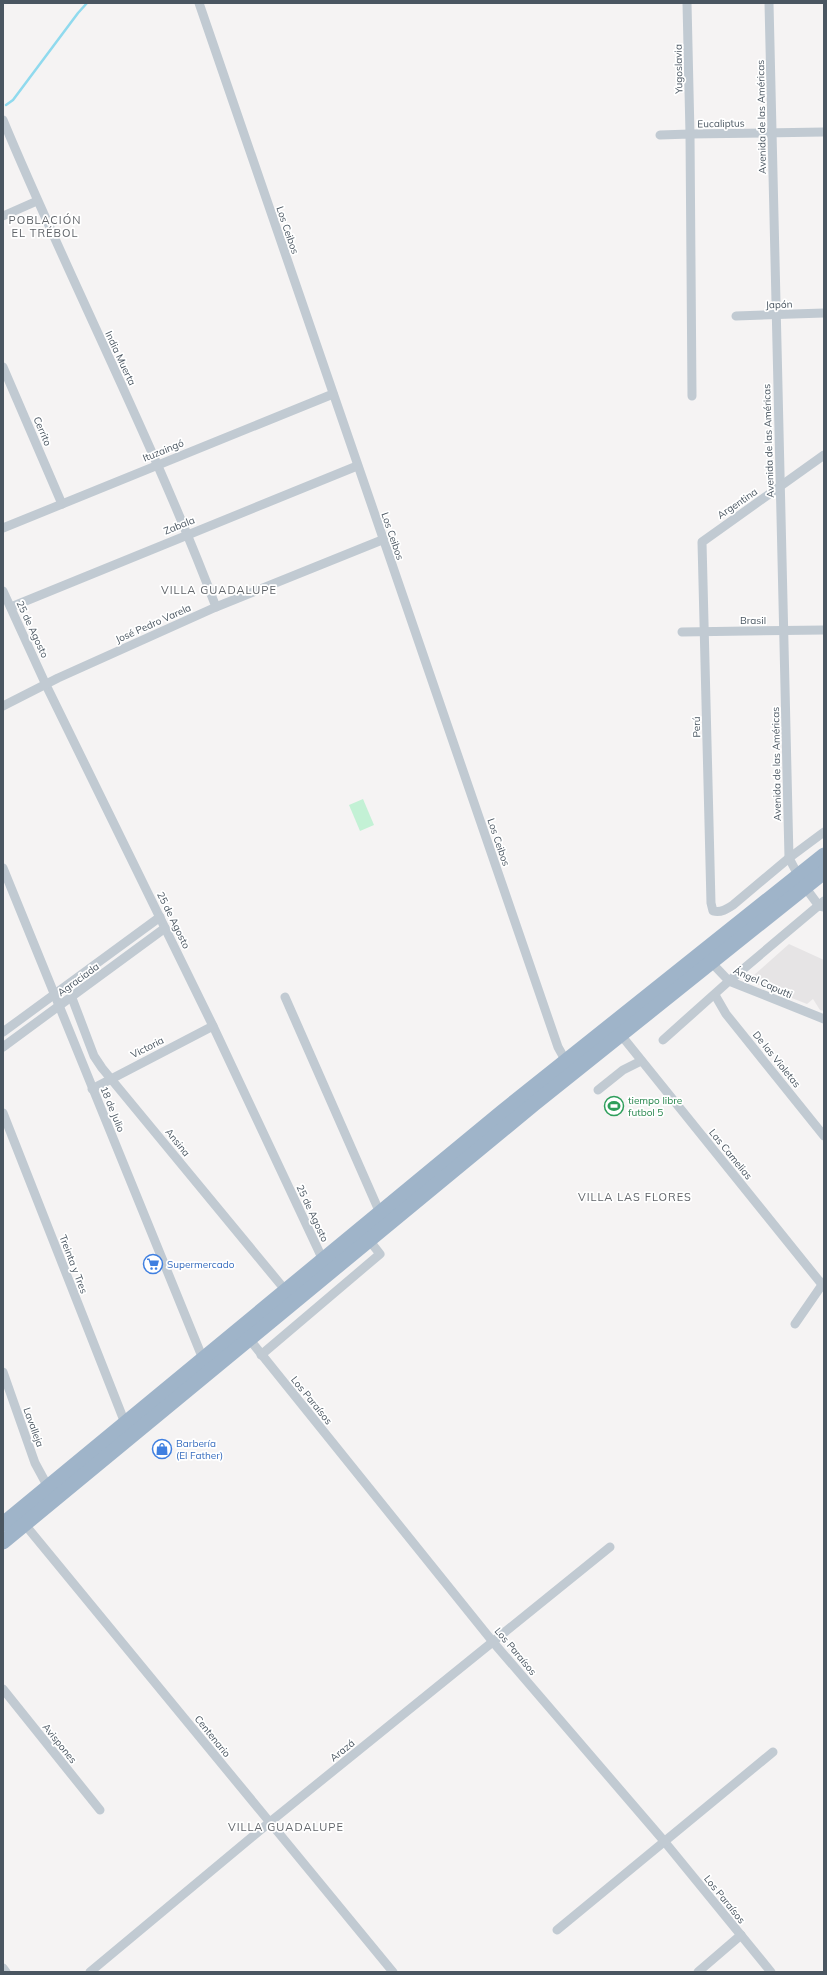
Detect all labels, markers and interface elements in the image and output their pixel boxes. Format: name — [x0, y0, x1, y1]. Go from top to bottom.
street label: Yugoslavia — [672, 44, 685, 95]
street label: Avenida de las Américas — [754, 60, 769, 174]
street label: Eucaliptus — [697, 117, 745, 130]
street label: Los Ceibos — [273, 205, 302, 256]
district label: POBLACIÓN EL TRÉBOL — [9, 213, 81, 240]
street label: Japón — [765, 298, 793, 311]
street label: India Muerta — [102, 329, 139, 388]
street label: Avenida de las Américas — [760, 384, 777, 498]
street label: Cerrito — [31, 415, 55, 448]
street label: Ituzaingó — [141, 436, 186, 465]
street label: Argentina — [715, 485, 760, 522]
street label: Los Ceibos — [378, 511, 407, 562]
street label: Zabala — [162, 513, 197, 538]
district label: VILLA GUADALUPE — [161, 583, 277, 597]
street label: 25 de Agosto — [14, 598, 52, 660]
street label: José Pedro Varela — [113, 601, 193, 646]
street label: Brasil — [740, 614, 766, 627]
street label: Avenida de las Américas — [769, 707, 784, 821]
street label: Perú — [690, 716, 703, 738]
street label: Los Ceibos — [484, 817, 513, 868]
street label: 25 de Agosto — [154, 890, 193, 951]
street label: Agraciada — [55, 960, 102, 999]
street label: Ángel Caputti — [731, 964, 794, 1001]
street label: De las Violetas — [750, 1028, 803, 1090]
street label: Victoria — [128, 1034, 166, 1061]
street label: 18 de Julio — [97, 1084, 128, 1134]
place label: tiempo libre futbol 5 — [628, 1094, 682, 1119]
sports icon: tiempo libre futbol 5 — [603, 1095, 625, 1117]
street label: Ansina — [162, 1126, 193, 1159]
street label: Las Camelias — [706, 1126, 755, 1182]
street label: 25 de Agosto — [294, 1182, 332, 1244]
district label: VILLA LAS FLORES — [578, 1190, 692, 1204]
street label: Treinta y Tres — [56, 1233, 91, 1295]
supermarket icon: Supermercado — [142, 1253, 164, 1275]
place label: Supermercado — [167, 1258, 235, 1271]
street label: Los Paraísos — [288, 1373, 335, 1427]
street label: Lavalleja — [20, 1406, 47, 1449]
place label: Barbería (El Father) — [176, 1437, 223, 1462]
shop icon: Barbería (El Father) — [151, 1438, 173, 1460]
street label: Los Paraísos — [492, 1625, 539, 1678]
street label: Centenario — [192, 1713, 234, 1760]
street label: Avispones — [40, 1721, 80, 1766]
street label: Arazá — [327, 1736, 357, 1764]
district label: VILLA GUADALUPE — [228, 1820, 344, 1834]
street label: Los Paraísos — [701, 1872, 748, 1926]

